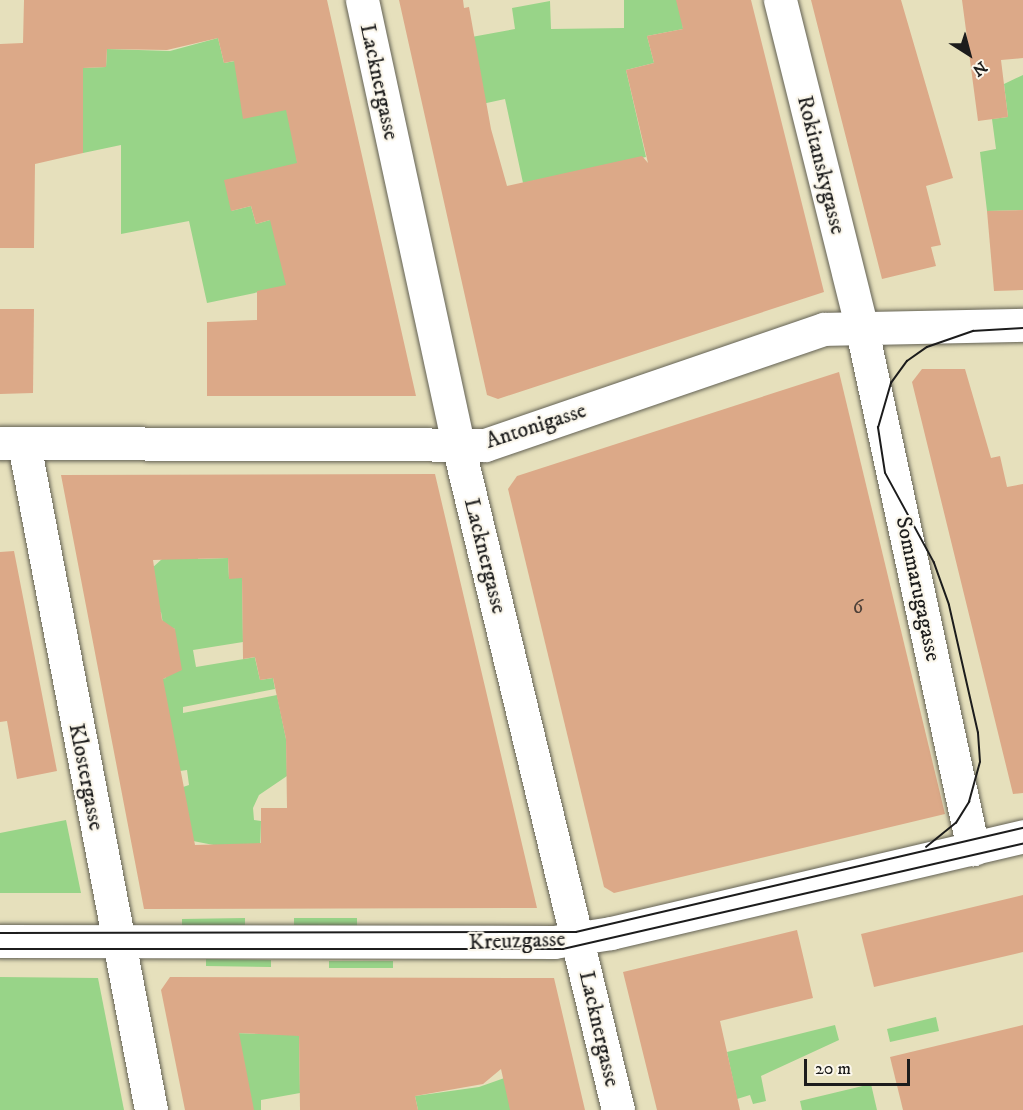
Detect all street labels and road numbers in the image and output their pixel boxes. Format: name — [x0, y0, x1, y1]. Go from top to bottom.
street label: Lacknergasse — [354, 21, 404, 143]
street label: Rokitanskygasse — [791, 93, 851, 237]
street label: Antonigasse — [482, 397, 590, 455]
street label: Lacknergasse — [458, 495, 512, 617]
street label: Sommarugagasse — [890, 514, 946, 664]
street label: Klostergasse — [63, 721, 109, 833]
street label: Kreuzgasse — [468, 926, 566, 956]
street label: Lacknergasse — [573, 968, 625, 1090]

